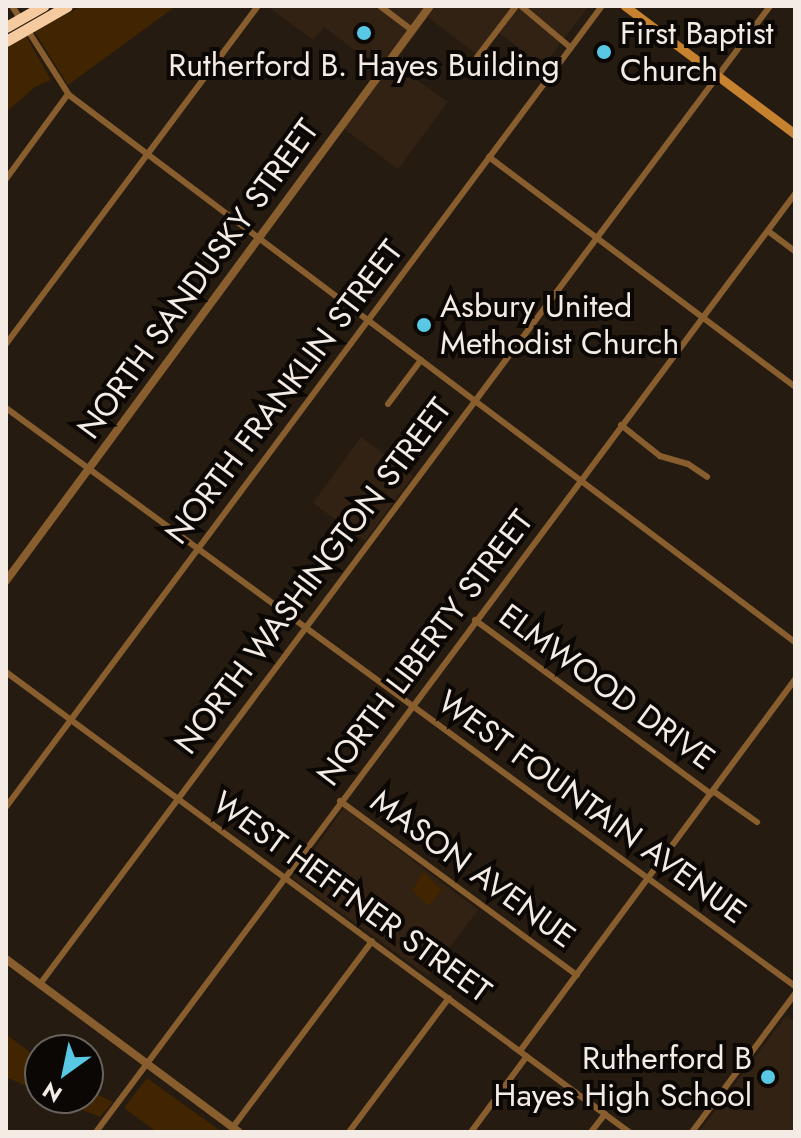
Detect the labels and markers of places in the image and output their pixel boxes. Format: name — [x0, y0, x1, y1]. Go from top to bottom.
place label: First Baptist Church — [620, 15, 774, 90]
marker: Rutherford B. Hayes Building — [355, 24, 373, 42]
marker: First Baptist Church — [595, 43, 613, 61]
place label: Rutherford B. Hayes Building — [168, 46, 560, 84]
place label: Asbury United Methodist Church — [440, 288, 679, 363]
marker: Asbury United Methodist Church — [415, 316, 433, 334]
place label: Rutherford B Hayes High School — [494, 1040, 752, 1115]
marker: Rutherford B Hayes High School — [759, 1068, 777, 1086]

